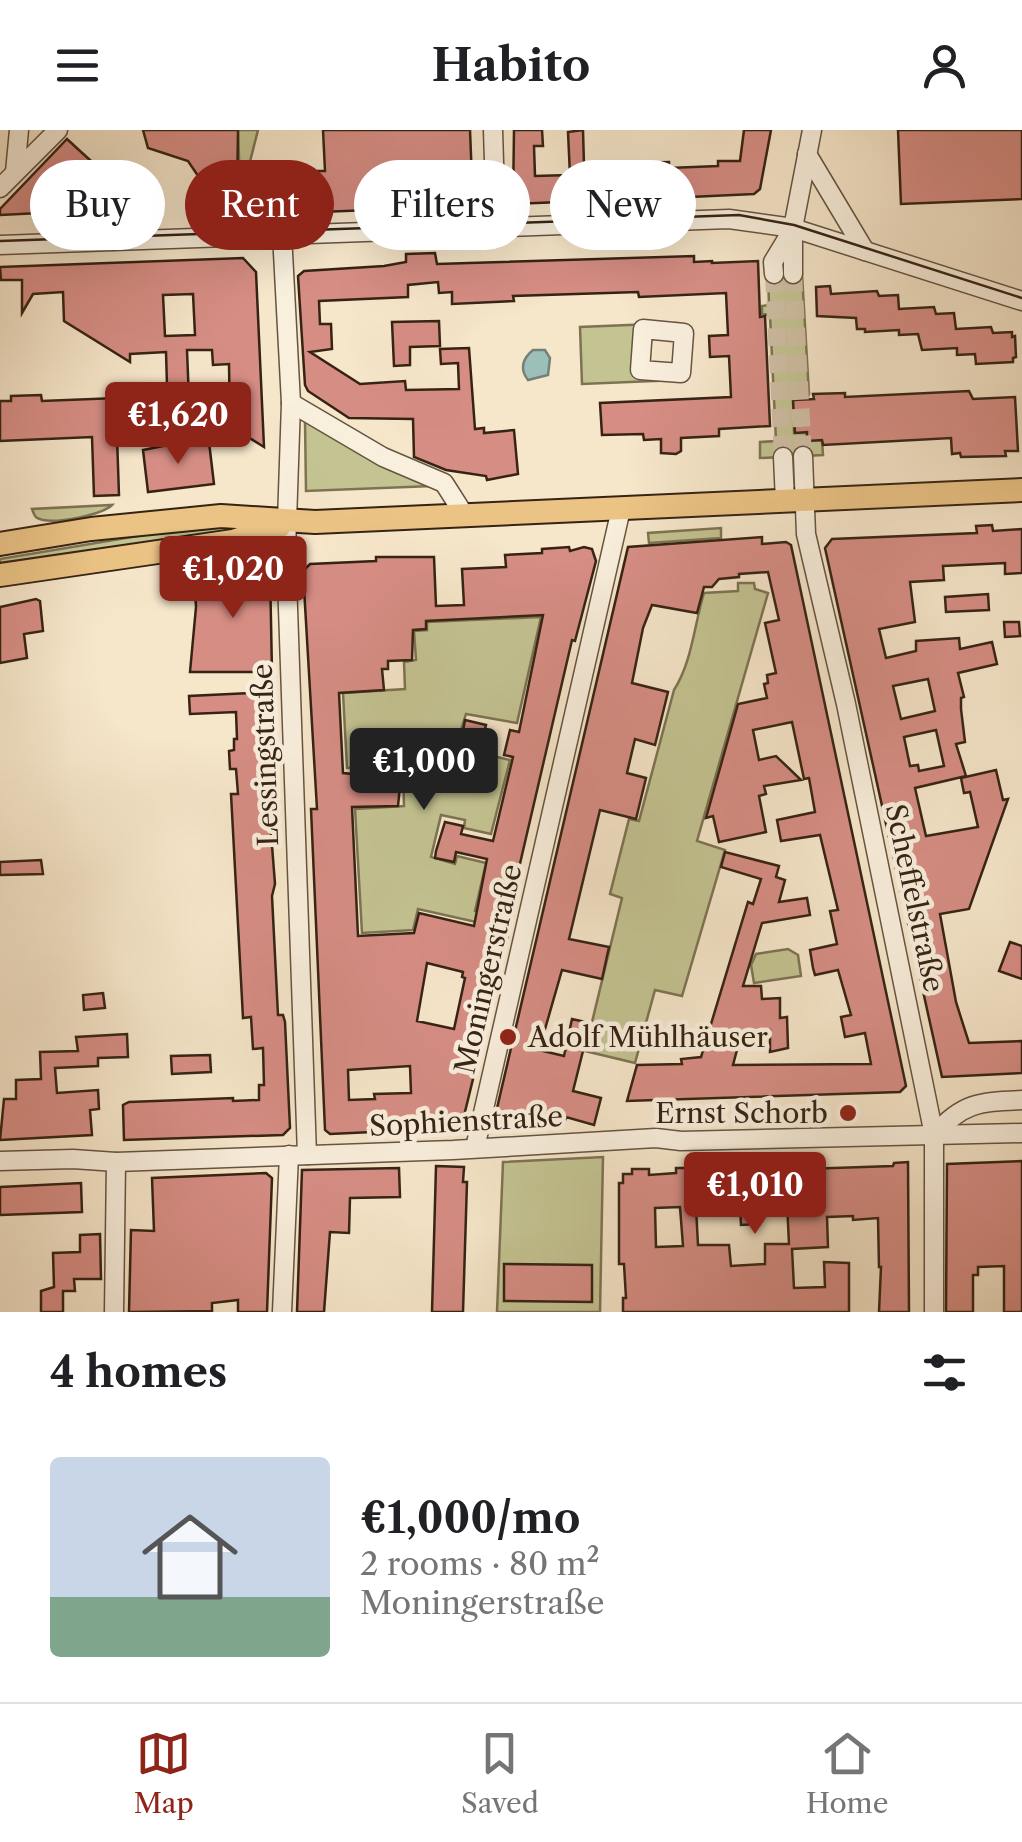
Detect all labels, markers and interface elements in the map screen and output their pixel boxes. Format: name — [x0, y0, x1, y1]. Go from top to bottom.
text: Habito — [432, 37, 590, 93]
icon: menu — [50, 38, 105, 93]
icon: person — [917, 38, 972, 93]
chip: Buy — [30, 160, 165, 250]
chip: Rent — [185, 160, 334, 250]
chip: Filters — [354, 160, 530, 250]
chip: New — [550, 160, 696, 250]
pin: €1,620 — [97, 382, 259, 467]
text: €1,620 — [127, 395, 229, 434]
pin: €1,020 — [152, 536, 314, 621]
text: €1,020 — [182, 549, 284, 588]
street label: Lessingstraße — [245, 663, 285, 847]
pin: €1,000 — [343, 728, 505, 813]
text: €1,000 — [372, 741, 476, 780]
street label: Scheffelstraße — [879, 801, 951, 995]
street label: Moningerstraße — [447, 861, 529, 1077]
place label: Adolf Mühlhäuser — [527, 1020, 768, 1054]
marker: Adolf Mühlhäuser — [497, 1026, 519, 1048]
place label: Ernst Schorb — [655, 1096, 828, 1130]
street label: Sophienstraße — [368, 1099, 564, 1143]
marker: Ernst Schorb — [837, 1102, 859, 1124]
pin: €1,010 — [674, 1152, 836, 1237]
text: €1,010 — [706, 1165, 804, 1204]
icon: filters — [917, 1345, 972, 1400]
text: 4 homes — [50, 1346, 227, 1398]
text: €1,000/mo — [360, 1492, 580, 1544]
icon: home — [130, 1497, 250, 1617]
text: 2 rooms · 80 m² — [360, 1544, 600, 1583]
text: Moningerstraße — [360, 1583, 605, 1622]
tab: Map — [134, 1726, 194, 1820]
tab: Saved — [461, 1726, 539, 1820]
tab: Home — [806, 1726, 888, 1820]

